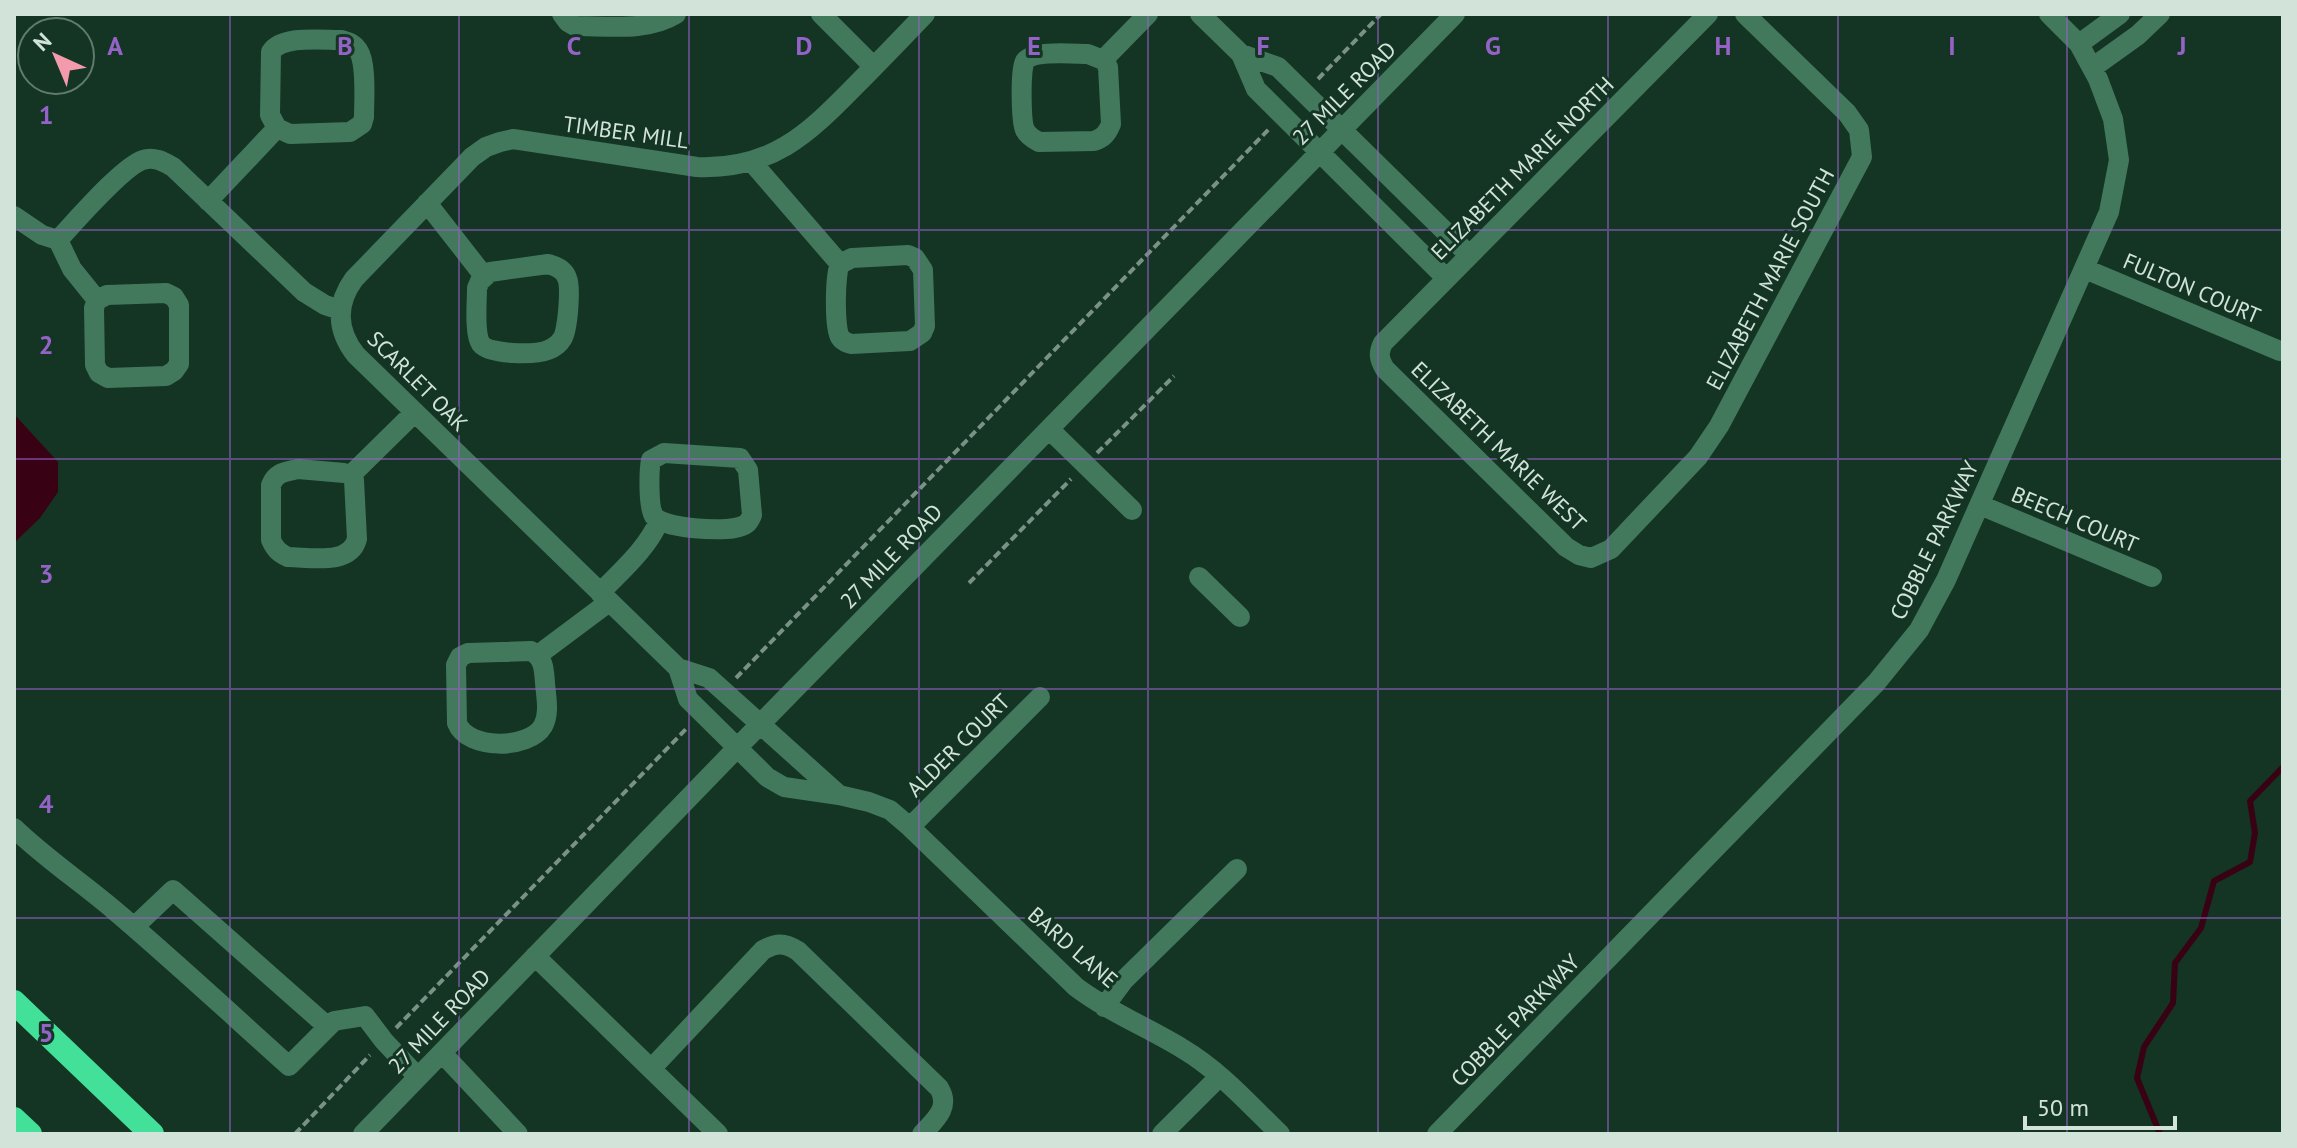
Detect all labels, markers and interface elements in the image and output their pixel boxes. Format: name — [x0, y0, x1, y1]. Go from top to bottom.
north arrow — [16, 16, 96, 96]
text: N — [27, 27, 57, 57]
text: A — [107, 29, 123, 62]
text: B — [337, 29, 353, 62]
text: C — [567, 29, 581, 62]
text: D — [796, 29, 812, 62]
text: E — [1027, 29, 1041, 62]
text: F — [1256, 29, 1270, 62]
text: G — [1485, 29, 1501, 62]
text: H — [1715, 29, 1731, 62]
text: I — [1948, 29, 1956, 62]
text: J — [2177, 29, 2186, 62]
street label: 27 MILE ROAD — [1286, 35, 1402, 151]
street label: ELIZABETH MARIE NORTH — [1425, 71, 1619, 265]
text: 1 — [39, 98, 53, 131]
street label: TIMBER MILL — [562, 109, 690, 155]
street label: ELIZABETH MARIE SOUTH — [1700, 163, 1840, 395]
street label: FULTON COURT — [2119, 246, 2265, 330]
street label: SCARLET OAK — [362, 325, 474, 437]
text: 2 — [39, 328, 53, 361]
street label: ELIZABETH MARIE WEST — [1406, 355, 1592, 537]
street label: COBBLE PARKWAY — [1883, 455, 1985, 624]
street label: BEECH COURT — [2007, 480, 2143, 558]
street label: 27 MILE ROAD — [834, 498, 948, 614]
text: 3 — [39, 557, 53, 590]
street label: ALDER COURT — [900, 687, 1016, 803]
text: 4 — [39, 787, 54, 820]
street label: BARD LANE — [1022, 900, 1124, 994]
street label: COBBLE PARKWAY — [1445, 947, 1586, 1092]
street label: 27 MILE ROAD — [382, 963, 496, 1079]
text: 5 — [39, 1016, 53, 1049]
scale bar — [2025, 1080, 2175, 1130]
text: 50 m — [2037, 1092, 2089, 1123]

